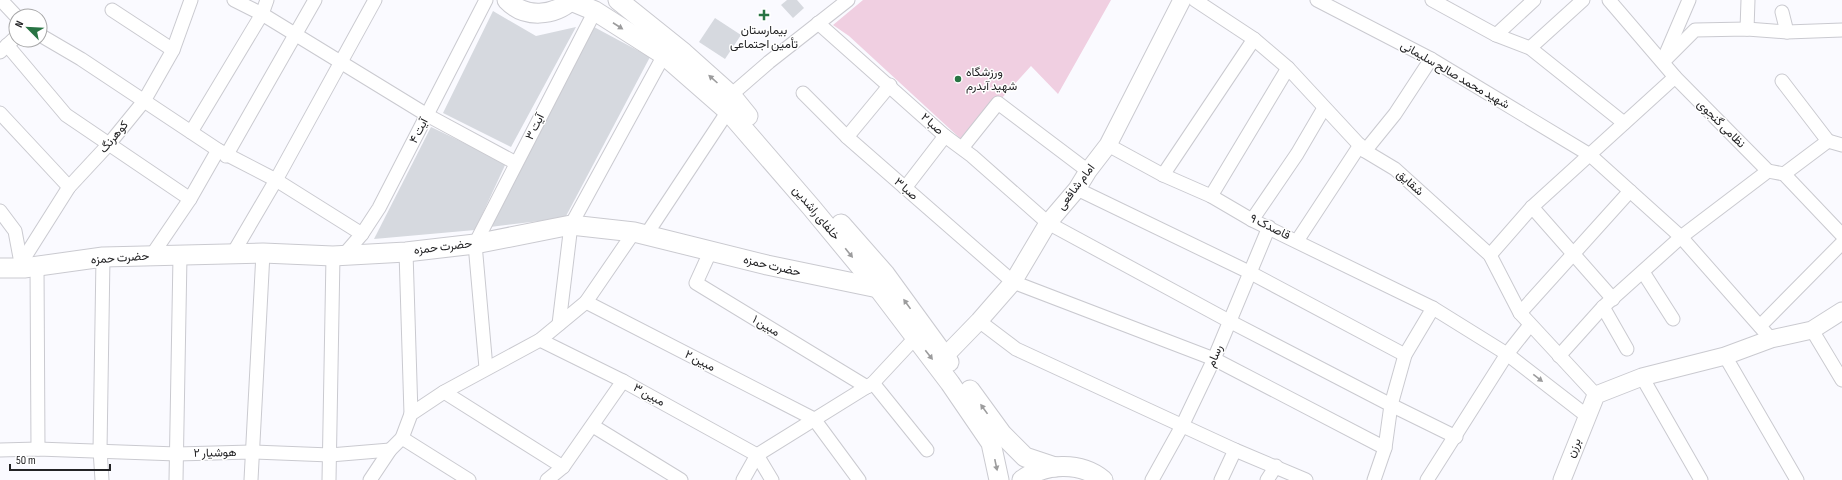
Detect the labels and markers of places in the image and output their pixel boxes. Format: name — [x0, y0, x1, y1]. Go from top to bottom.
marker: بیمارستان تأمین اجتماعی — [758, 9, 770, 21]
place label: بیمارستان تأمین اجتماعی — [730, 23, 798, 52]
place label: ورزشگاه شهید آبدرم — [966, 65, 1017, 94]
marker: ورزشگاه شهید آبدرم — [953, 74, 963, 84]

